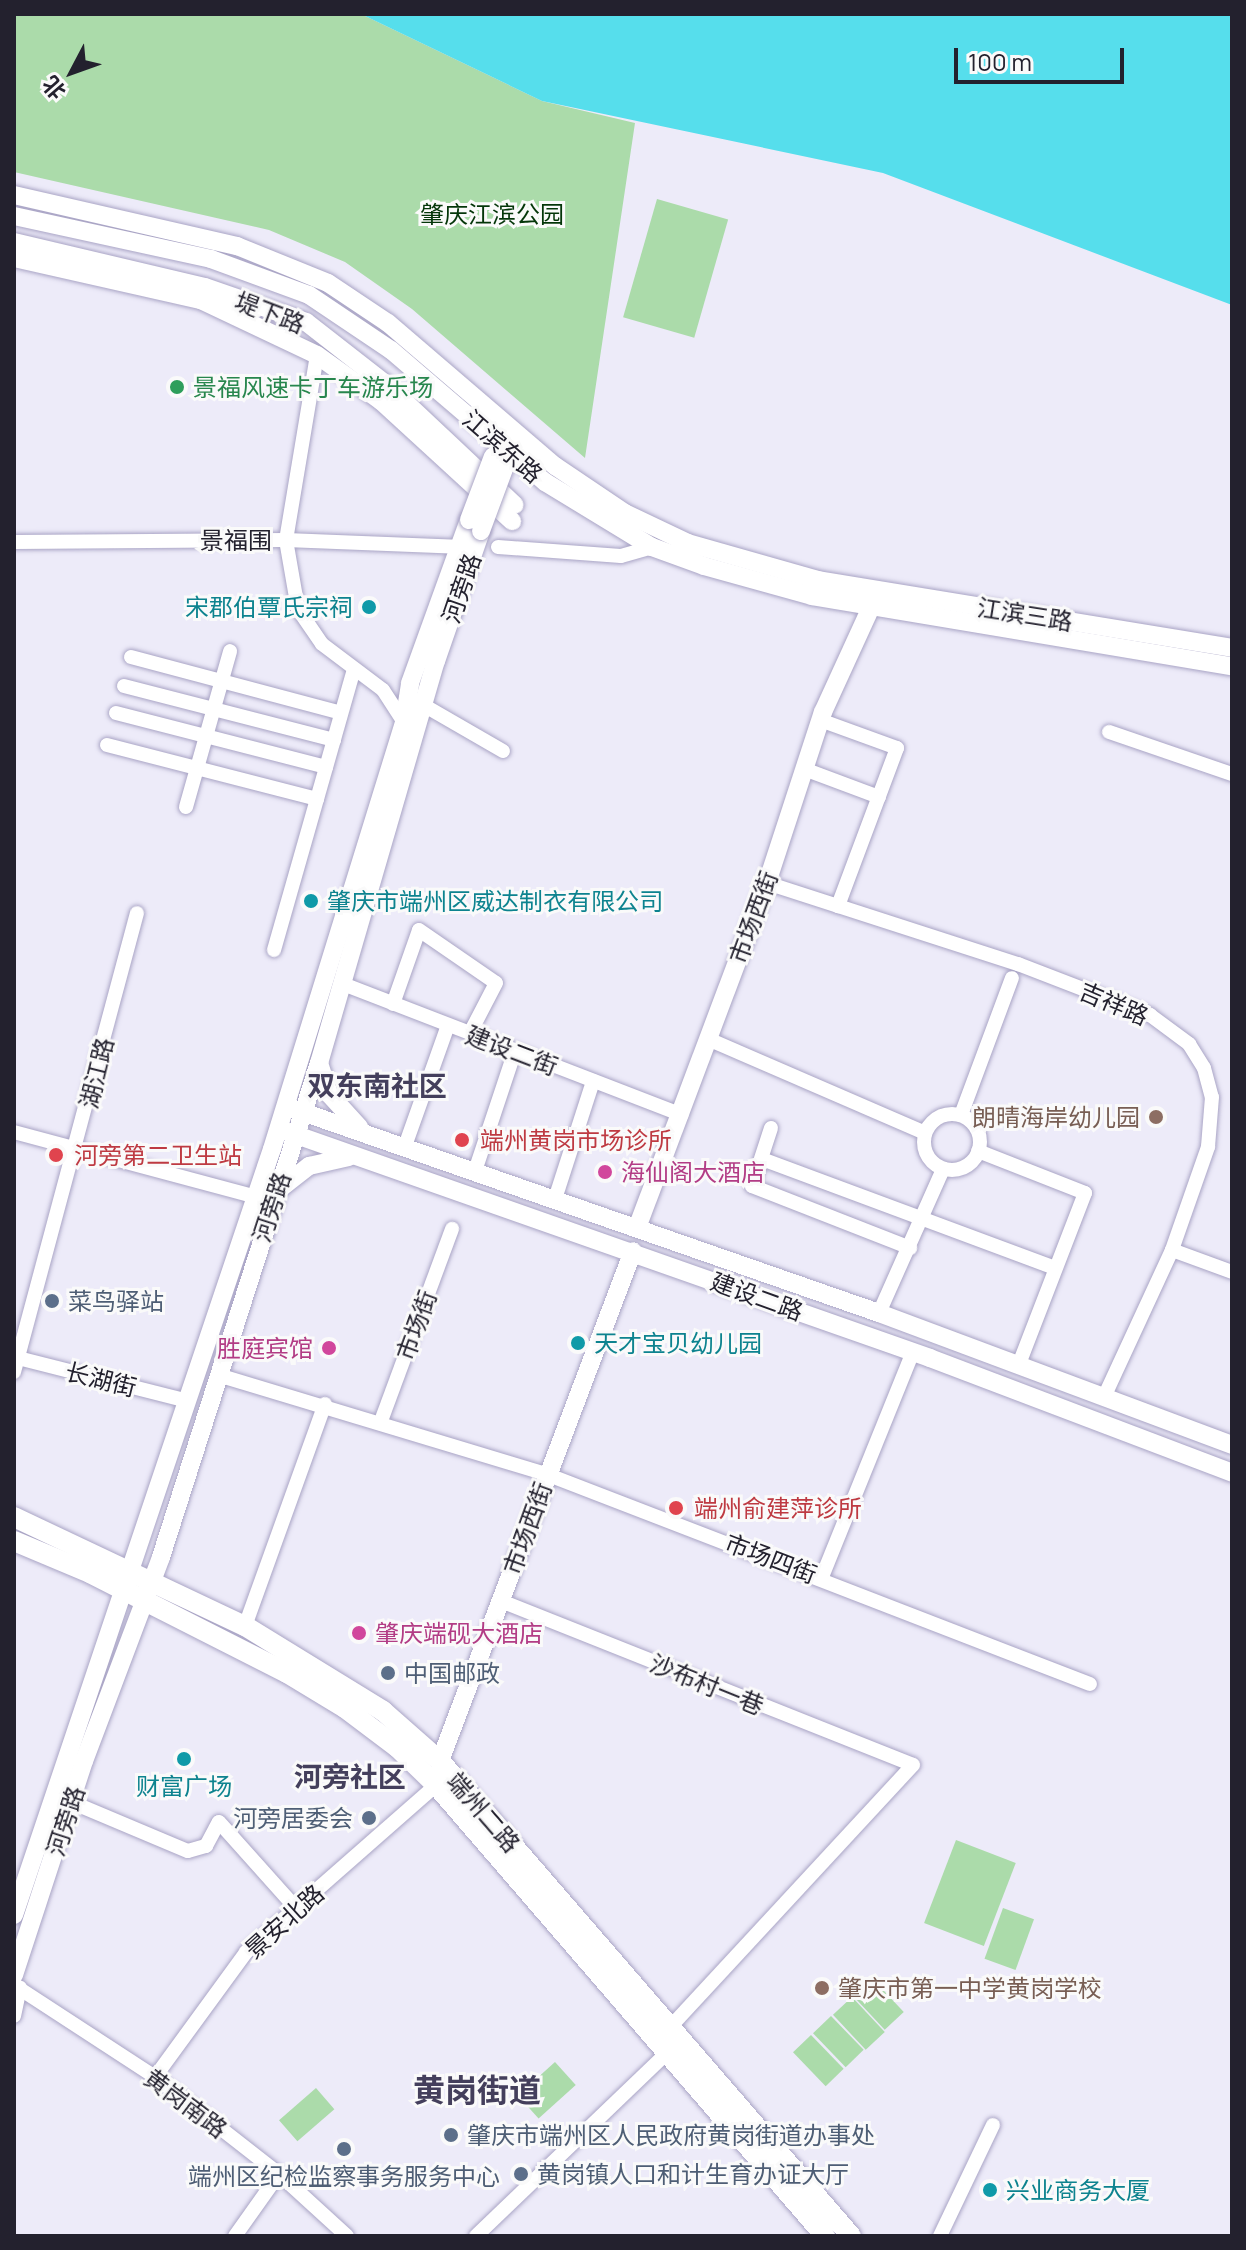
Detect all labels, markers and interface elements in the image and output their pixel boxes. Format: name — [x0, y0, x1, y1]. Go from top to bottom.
north arrow — [32, 32, 112, 112]
scale bar — [958, 32, 1128, 82]
text: 100 m — [968, 45, 1032, 78]
text: 北 — [35, 70, 72, 106]
park label: 肇庆江滨公园 — [420, 200, 564, 228]
street label: 堤下路 — [231, 286, 309, 338]
place label: 景福风速卡丁车游乐场 — [193, 373, 433, 401]
marker: 景福风速卡丁车游乐场 — [168, 378, 186, 396]
street label: 江滨东路 — [457, 404, 549, 488]
street label: 景福围 — [200, 526, 272, 554]
street label: 河旁路 — [436, 549, 486, 627]
street label: 江滨三路 — [975, 592, 1075, 636]
place label: 宋郡伯覃氏宗祠 — [185, 593, 353, 621]
marker: 宋郡伯覃氏宗祠 — [360, 598, 378, 616]
street label: 市场西街 — [723, 867, 783, 967]
place label: 肇庆市端州区威达制衣有限公司 — [327, 887, 663, 915]
marker: 肇庆市端州区威达制衣有限公司 — [302, 892, 320, 910]
street label: 吉祥路 — [1075, 976, 1153, 1030]
street label: 建设二街 — [462, 1019, 562, 1081]
street label: 湖江路 — [73, 1035, 119, 1111]
district label: 双东南社区 — [307, 1068, 447, 1102]
place label: 朗晴海岸幼儿园 — [972, 1103, 1140, 1131]
marker: 朗晴海岸幼儿园 — [1147, 1108, 1165, 1126]
place label: 端州黄岗市场诊所 — [480, 1126, 672, 1154]
marker: 端州黄岗市场诊所 — [451, 1129, 473, 1151]
place label: 河旁第二卫生站 — [74, 1141, 242, 1169]
marker: 河旁第二卫生站 — [45, 1144, 67, 1166]
place label: 海仙阁大酒店 — [621, 1158, 765, 1186]
marker: 海仙阁大酒店 — [596, 1163, 614, 1181]
street label: 河旁路 — [246, 1168, 296, 1246]
street label: 建设二路 — [707, 1266, 807, 1326]
street label: 市场街 — [390, 1286, 442, 1364]
place label: 菜鸟驿站 — [68, 1287, 164, 1315]
marker: 菜鸟驿站 — [43, 1292, 61, 1310]
place label: 天才宝贝幼儿园 — [594, 1329, 762, 1357]
place label: 胜庭宾馆 — [217, 1334, 313, 1362]
marker: 天才宝贝幼儿园 — [569, 1334, 587, 1352]
marker: 胜庭宾馆 — [320, 1339, 338, 1357]
street label: 长湖街 — [63, 1356, 139, 1402]
street label: 市场西街 — [497, 1478, 557, 1578]
place label: 端州俞建萍诊所 — [694, 1494, 862, 1522]
marker: 端州俞建萍诊所 — [665, 1497, 687, 1519]
street label: 市场四街 — [721, 1527, 821, 1589]
place label: 肇庆端砚大酒店 — [375, 1619, 543, 1647]
marker: 肇庆端砚大酒店 — [350, 1624, 368, 1642]
street label: 沙布村一巷 — [646, 1648, 768, 1720]
place label: 中国邮政 — [404, 1659, 500, 1687]
marker: 中国邮政 — [379, 1664, 397, 1682]
marker: 财富广场 — [175, 1750, 193, 1768]
district label: 河旁社区 — [294, 1759, 406, 1793]
street label: 端州二路 — [442, 1766, 526, 1858]
place label: 财富广场 — [136, 1772, 232, 1800]
street label: 河旁路 — [40, 1782, 90, 1860]
place label: 河旁居委会 — [233, 1804, 353, 1832]
marker: 河旁居委会 — [360, 1809, 378, 1827]
street label: 景安北路 — [239, 1878, 329, 1964]
place label: 肇庆市第一中学黄岗学校 — [838, 1974, 1102, 2002]
marker: 肇庆市第一中学黄岗学校 — [813, 1979, 831, 1997]
street label: 黄岗南路 — [139, 2063, 233, 2143]
district label: 黄岗街道 — [413, 2071, 541, 2109]
place label: 肇庆市端州区人民政府黄岗街道办事处 — [467, 2121, 875, 2149]
marker: 肇庆市端州区人民政府黄岗街道办事处 — [442, 2126, 460, 2144]
marker: 端州区纪检监察事务服务中心 — [335, 2140, 353, 2158]
place label: 黄岗镇人口和计生育办证大厅 — [537, 2160, 849, 2188]
place label: 端州区纪检监察事务服务中心 — [188, 2162, 500, 2190]
marker: 黄岗镇人口和计生育办证大厅 — [512, 2165, 530, 2183]
place label: 兴业商务大厦 — [1006, 2176, 1150, 2204]
marker: 兴业商务大厦 — [981, 2181, 999, 2199]

